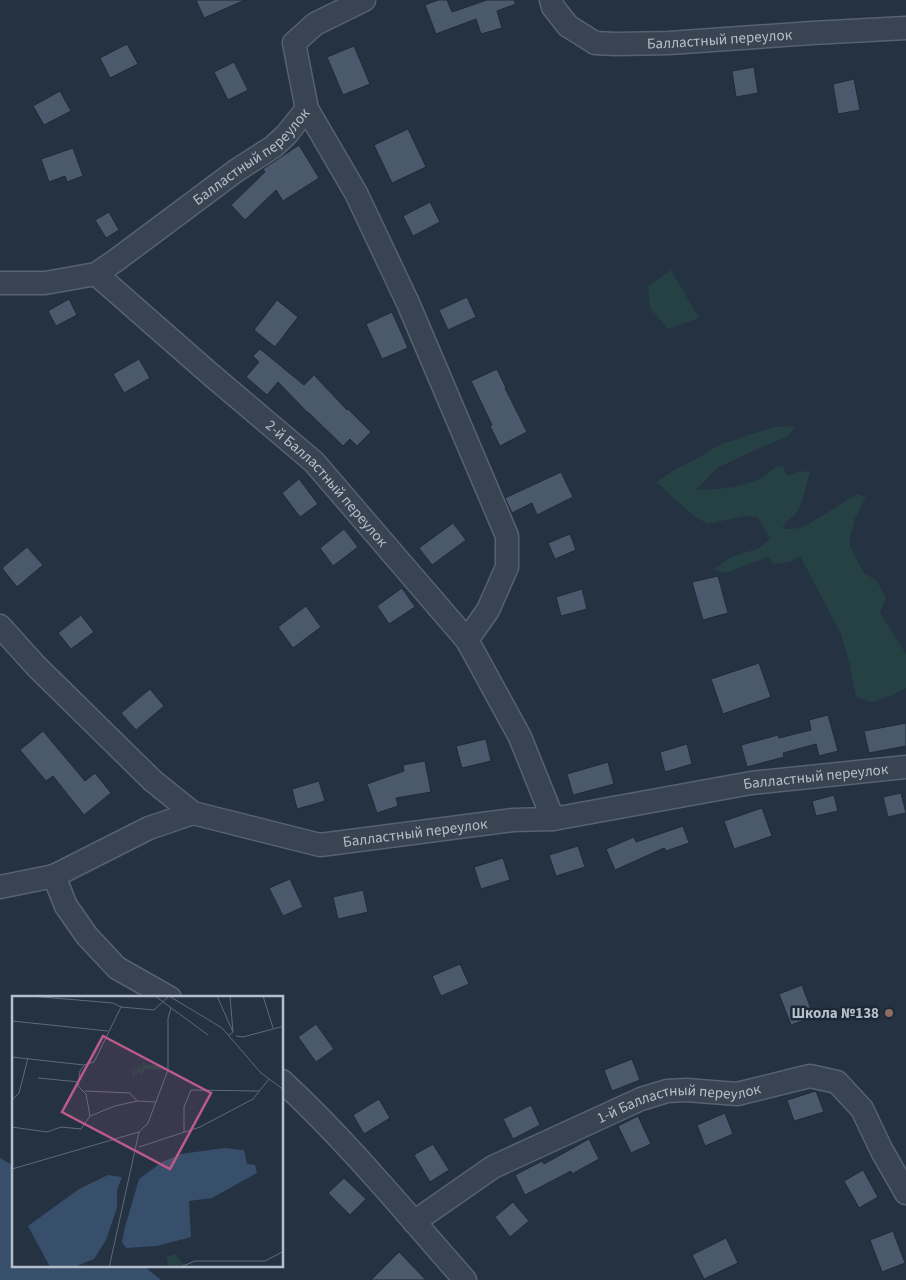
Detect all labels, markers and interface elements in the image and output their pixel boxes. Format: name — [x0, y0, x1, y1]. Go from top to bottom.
street label: Балластный переулок — [647, 24, 793, 54]
street label: Балластный переулок — [189, 103, 315, 210]
street label: 2-й Балластный переулок — [261, 415, 393, 552]
street label: Балластный переулок — [742, 759, 890, 795]
street label: Балластный переулок — [342, 813, 489, 853]
inset map — [12, 996, 284, 1268]
place label: Школа №138 — [791, 1003, 879, 1024]
marker: Школа №138 — [883, 1007, 895, 1019]
street label: 1-й Балластный переулок — [593, 1078, 764, 1129]

